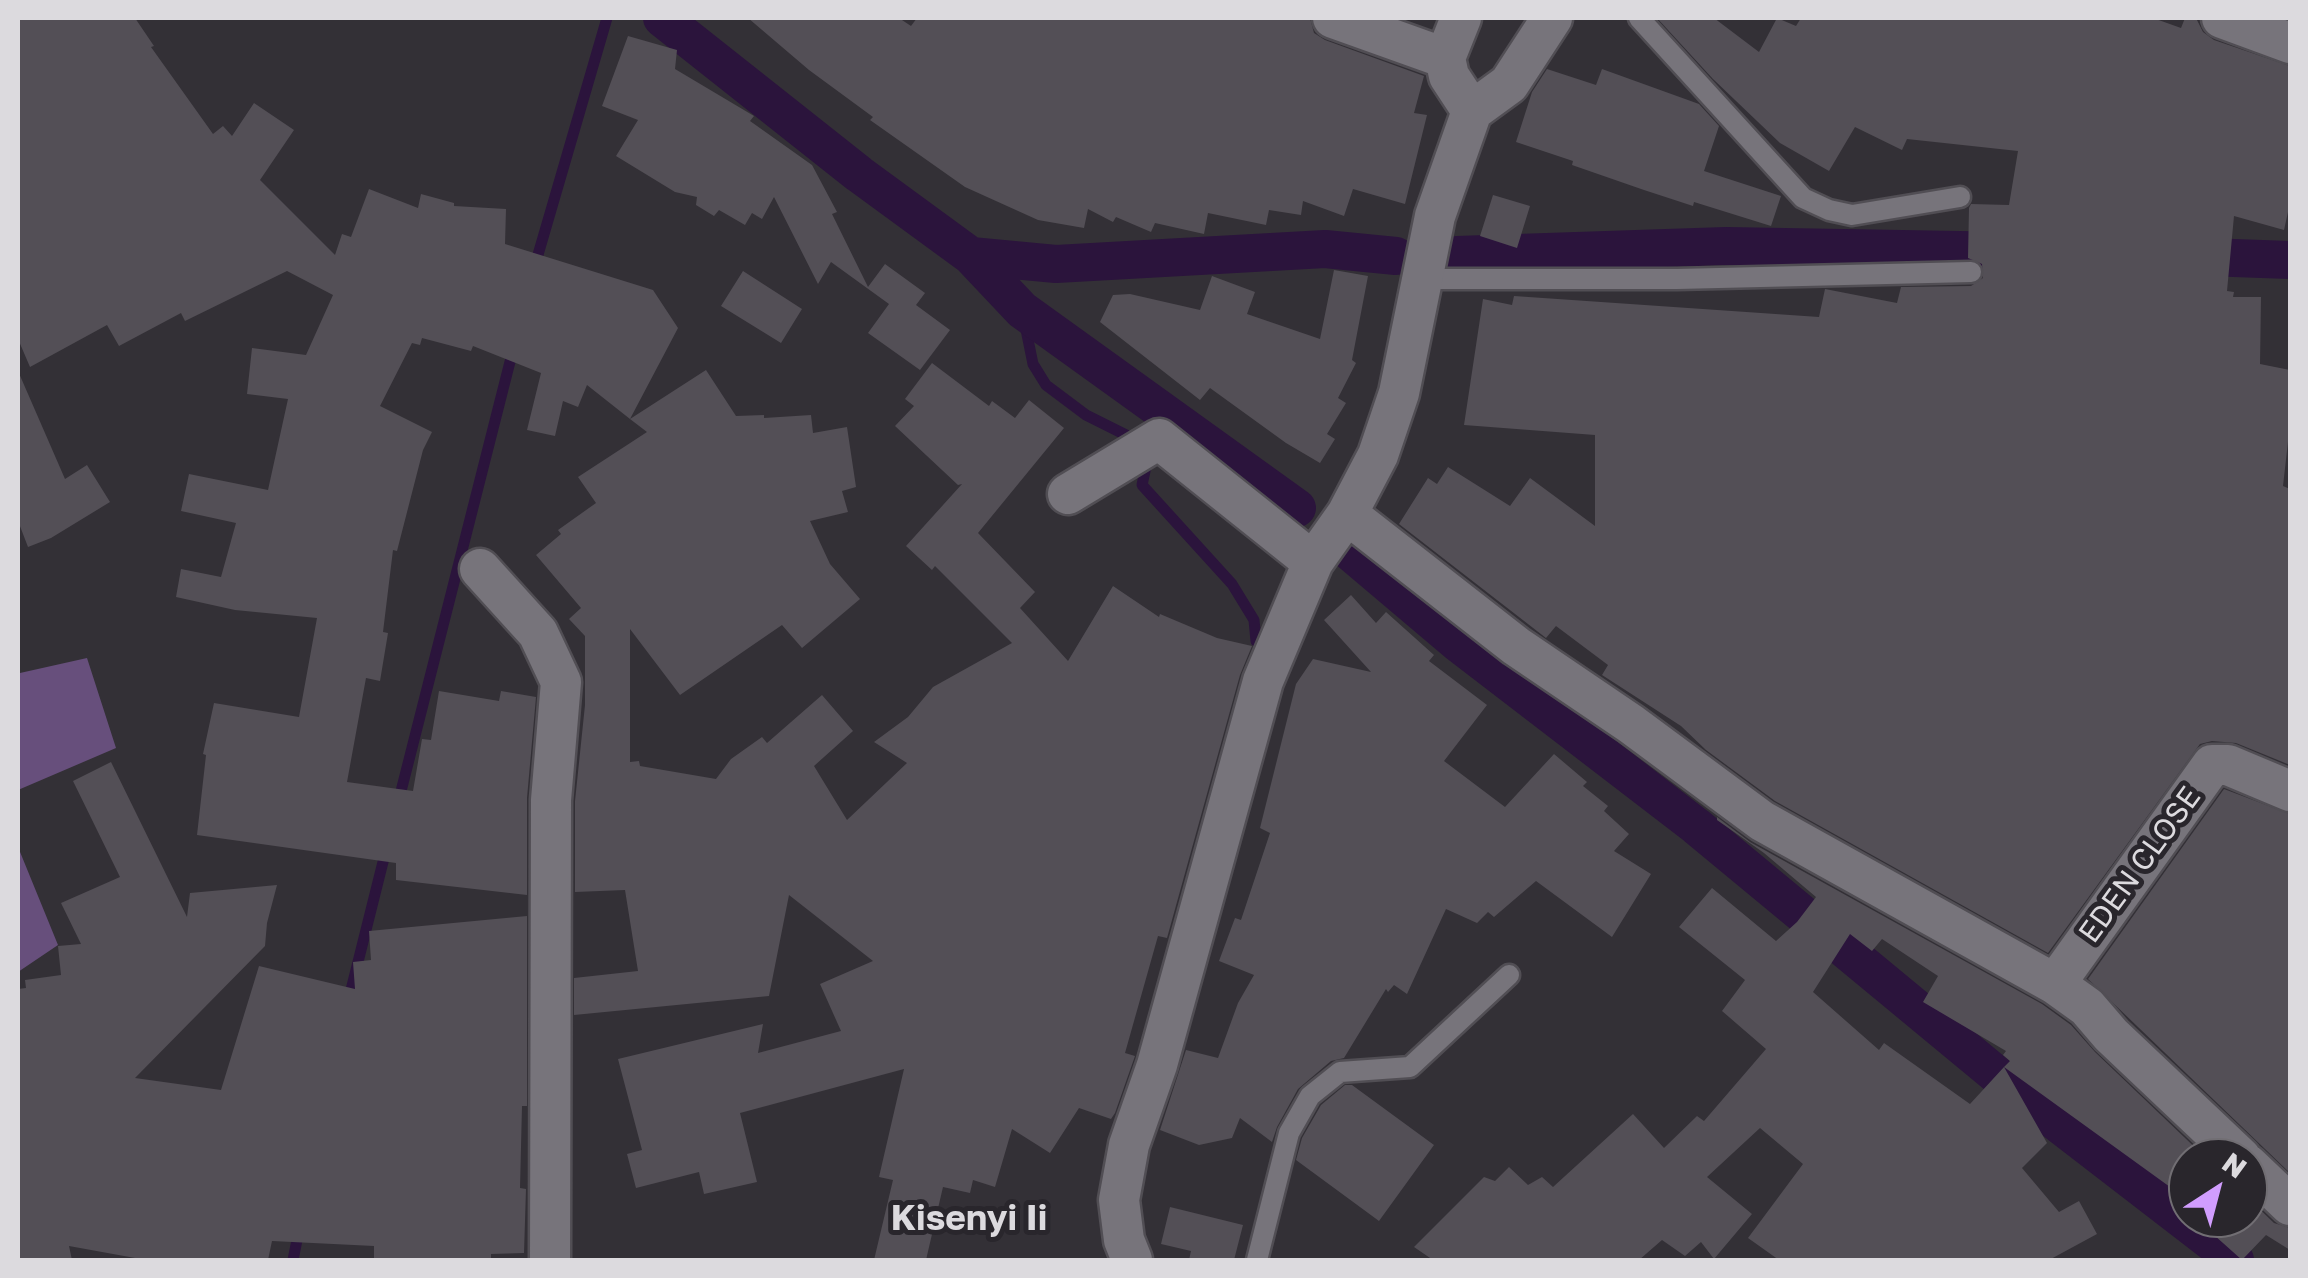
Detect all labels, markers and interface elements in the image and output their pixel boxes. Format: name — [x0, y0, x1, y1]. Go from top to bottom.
street label: EDEN CLOSE — [2071, 780, 2209, 950]
north arrow — [2168, 1138, 2268, 1238]
text: N — [2216, 1145, 2253, 1185]
district label: Kisenyi Ii — [891, 1198, 1047, 1240]

